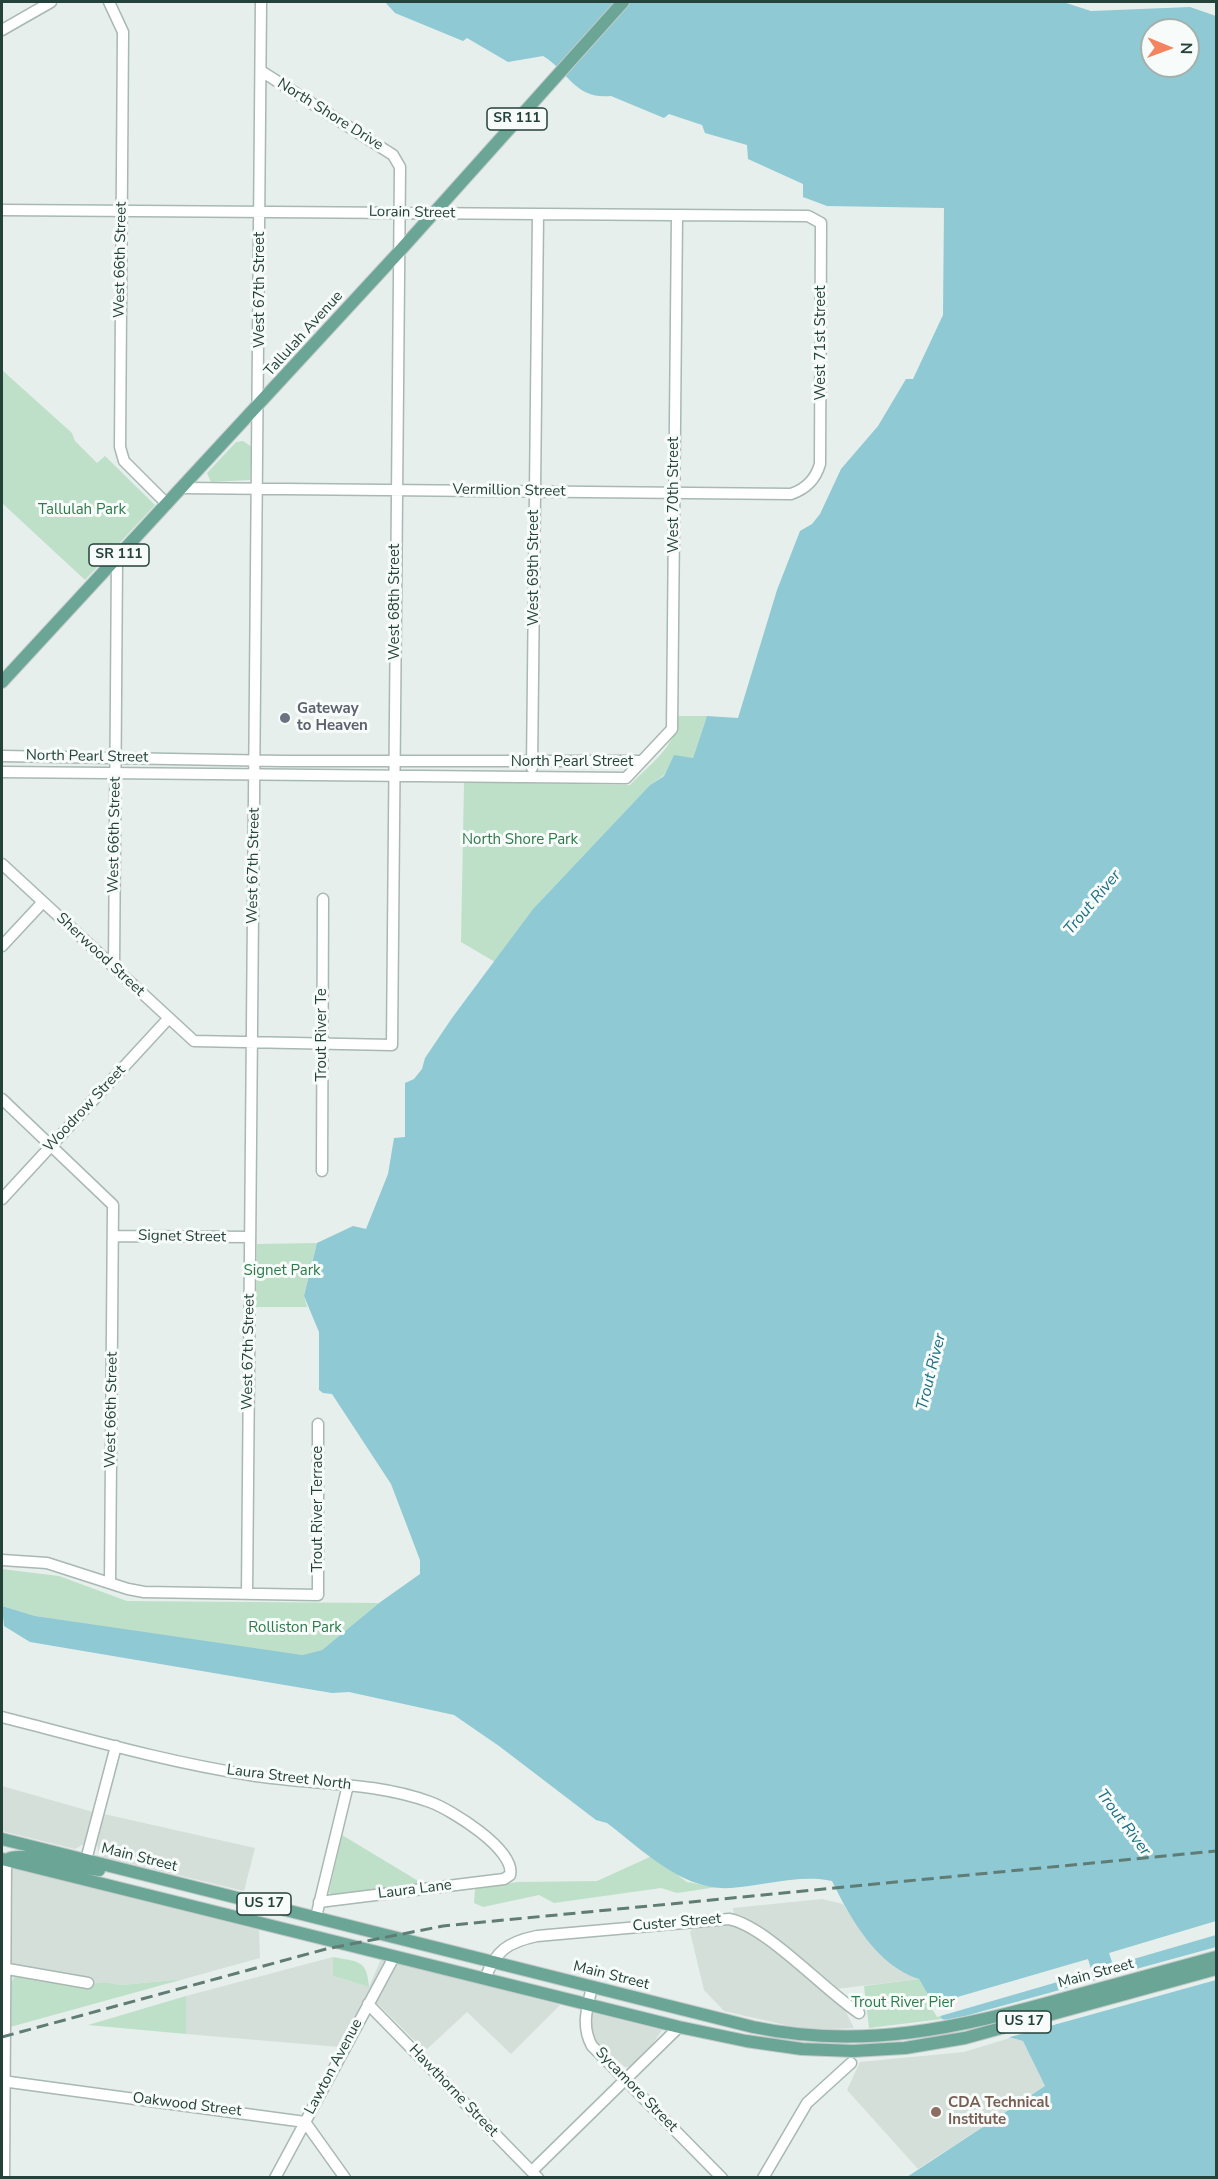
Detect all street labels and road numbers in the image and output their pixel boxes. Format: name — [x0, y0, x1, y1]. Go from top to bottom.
street label: North Shore Drive — [274, 75, 386, 155]
road number: SR 111 — [487, 108, 547, 130]
street label: West 66th Street — [111, 202, 131, 318]
street label: Lorain Street — [369, 203, 455, 223]
street label: West 67th Street — [251, 232, 269, 348]
street label: West 71st Street — [812, 285, 830, 401]
street label: Tallulah Avenue — [261, 287, 347, 381]
street label: West 70th Street — [665, 437, 683, 553]
street label: Vermillion Street — [452, 481, 566, 501]
street label: West 69th Street — [525, 510, 543, 626]
road number: SR 111 — [89, 544, 149, 566]
street label: West 68th Street — [386, 544, 404, 660]
street label: North Pearl Street — [26, 747, 148, 767]
street label: North Pearl Street — [511, 753, 633, 771]
street label: West 66th Street — [105, 777, 125, 893]
street label: West 67th Street — [244, 808, 264, 924]
street label: Sherwood Street — [52, 909, 148, 1001]
street label: Trout River Te — [313, 988, 331, 1082]
street label: Woodrow Street — [40, 1062, 130, 1156]
street label: Signet Street — [138, 1227, 226, 1247]
street label: West 67th Street — [239, 1294, 259, 1410]
street label: West 66th Street — [102, 1352, 122, 1468]
street label: Trout River Terrace — [309, 1446, 327, 1572]
street label: Laura Street North — [226, 1761, 352, 1795]
street label: Main Street — [99, 1840, 179, 1876]
street label: Laura Lane — [377, 1877, 453, 1903]
road number: US 17 — [237, 1893, 291, 1915]
street label: Custer Street — [632, 1910, 722, 1936]
street label: Main Street — [1056, 1955, 1136, 1993]
street label: Main Street — [571, 1958, 651, 1994]
road number: US 17 — [997, 2011, 1051, 2033]
street label: Lawton Avenue — [301, 2016, 367, 2118]
street label: Hawthorne Street — [405, 2041, 501, 2141]
street label: Sycamore Street — [591, 2044, 681, 2136]
street label: Oakwood Street — [132, 2089, 242, 2121]

